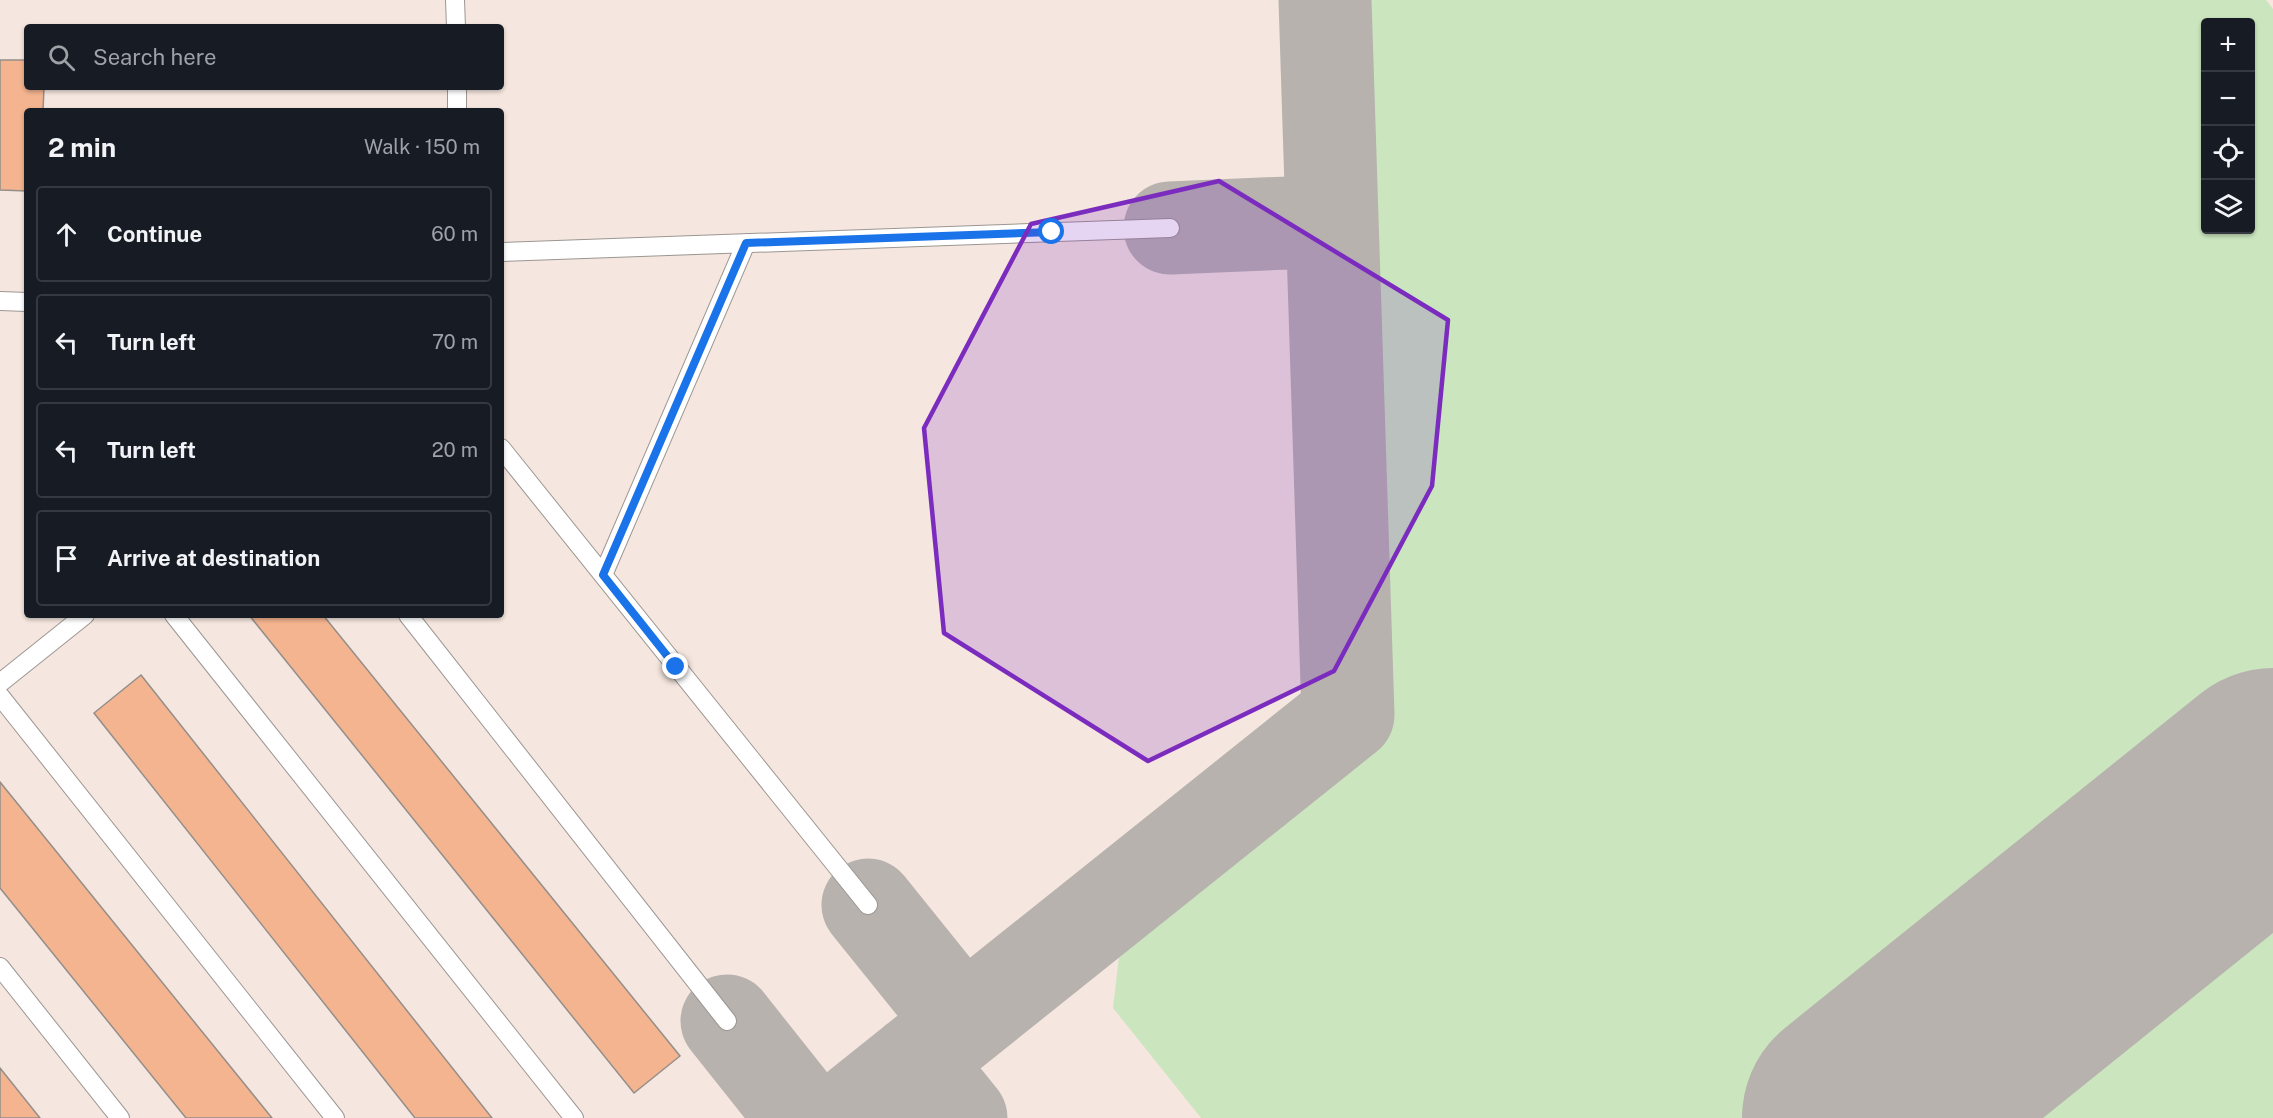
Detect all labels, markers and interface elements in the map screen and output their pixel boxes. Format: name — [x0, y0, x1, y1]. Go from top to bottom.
map controls — [2201, 18, 2255, 234]
button: + — [2201, 18, 2255, 72]
search box — [24, 24, 504, 90]
icon: search — [45, 41, 78, 74]
text: Search here — [93, 44, 217, 70]
button: − — [2201, 72, 2255, 126]
button: locate — [2201, 126, 2255, 180]
text: 2 min — [48, 132, 116, 163]
text: Walk · 150 m — [364, 135, 480, 159]
button: layers — [2201, 180, 2255, 234]
icon: ahead — [50, 218, 83, 251]
route start — [1038, 218, 1064, 244]
text: Continue — [107, 221, 202, 247]
text: 60 m — [431, 222, 478, 246]
icon: left — [50, 326, 83, 359]
text: Turn left — [107, 329, 196, 355]
text: 70 m — [432, 330, 478, 354]
icon: left — [50, 434, 83, 467]
text: Turn left — [107, 437, 196, 463]
text: 20 m — [432, 438, 478, 462]
icon: arrive — [50, 542, 83, 575]
text: Arrive at destination — [107, 545, 320, 571]
route end — [662, 653, 688, 679]

